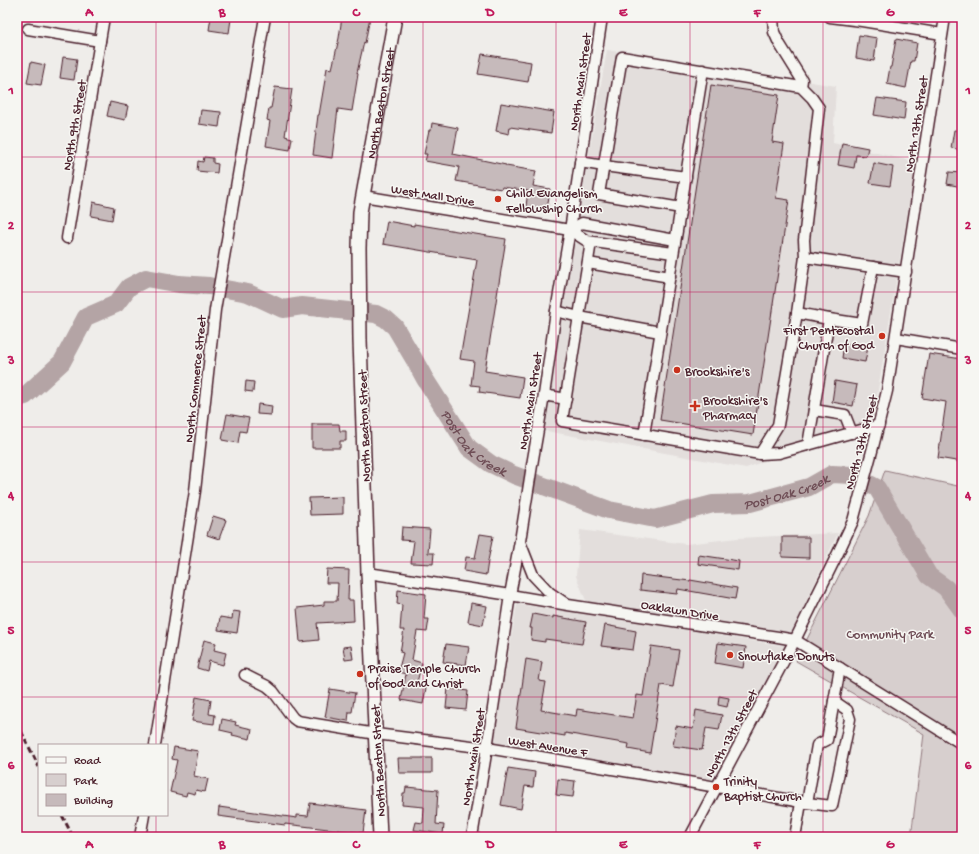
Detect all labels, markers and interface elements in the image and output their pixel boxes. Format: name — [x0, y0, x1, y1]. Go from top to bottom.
text: A — [84, 6, 94, 21]
text: B — [218, 6, 227, 21]
text: C — [351, 6, 361, 21]
text: D — [485, 6, 495, 21]
text: E — [619, 6, 628, 21]
text: F — [753, 6, 762, 21]
text: G — [886, 6, 895, 21]
street label: North Main Street — [567, 31, 596, 132]
street label: North Beaton Street — [365, 46, 400, 160]
street label: North 13th Street — [902, 74, 933, 174]
street label: North 9th Street — [60, 77, 91, 172]
text: 1 — [7, 84, 14, 99]
text: 1 — [964, 84, 971, 99]
street label: West Mall Drive — [390, 182, 476, 211]
place label: Child Evangelism Fellowship Church — [505, 187, 602, 217]
marker: Child Evangelism Fellowship Church — [493, 194, 503, 204]
text: 2 — [8, 219, 15, 234]
text: 2 — [965, 219, 972, 234]
street label: North Commerce Street — [182, 313, 211, 444]
place label: First Pentecostal Church of God — [782, 324, 875, 354]
marker: First Pentecostal Church of God — [877, 331, 887, 341]
street label: North Main Street — [516, 350, 547, 451]
text: 3 — [7, 354, 15, 369]
text: 3 — [964, 354, 972, 369]
marker: Brookshire's — [672, 365, 682, 375]
place label: Brookshire's — [684, 365, 751, 380]
street label: North Beaton Street — [356, 368, 375, 482]
street label: North 13th Street — [843, 392, 883, 492]
place label: Brookshire's Pharmacy — [702, 394, 769, 424]
marker: Brookshire's Pharmacy — [690, 401, 700, 411]
water label: Post Oak Creek — [436, 407, 510, 482]
water label: Post Oak Creek — [744, 471, 834, 514]
text: 4 — [7, 489, 15, 504]
text: 4 — [964, 489, 972, 504]
street label: Oaklawn Drive — [640, 598, 720, 625]
text: 5 — [8, 624, 15, 639]
text: 5 — [965, 624, 972, 639]
park label: Community Park — [847, 628, 935, 643]
marker: Snowflake Donuts — [725, 650, 735, 660]
place label: Snowflake Donuts — [738, 650, 835, 665]
place label: Praise Temple Church of God and Christ — [367, 662, 481, 692]
marker: Praise Temple Church of God and Christ — [355, 669, 365, 679]
street label: North 13th Street — [703, 686, 762, 781]
street label: North Beaton Street — [369, 703, 390, 817]
street label: North Main Street — [459, 706, 490, 807]
street label: West Avenue F — [507, 734, 589, 761]
legend — [38, 744, 168, 816]
text: Road — [74, 755, 101, 769]
text: 6 — [8, 759, 15, 774]
text: 6 — [965, 759, 972, 774]
text: Park — [73, 775, 99, 789]
place label: Trinity Baptist Church — [723, 775, 802, 805]
marker: Trinity Baptist Church — [711, 782, 721, 792]
text: Building — [73, 795, 113, 809]
text: A — [84, 838, 94, 853]
text: B — [218, 838, 227, 853]
text: C — [351, 838, 361, 853]
text: D — [485, 838, 495, 853]
text: E — [619, 838, 628, 853]
text: F — [753, 838, 762, 853]
text: G — [886, 838, 895, 853]

